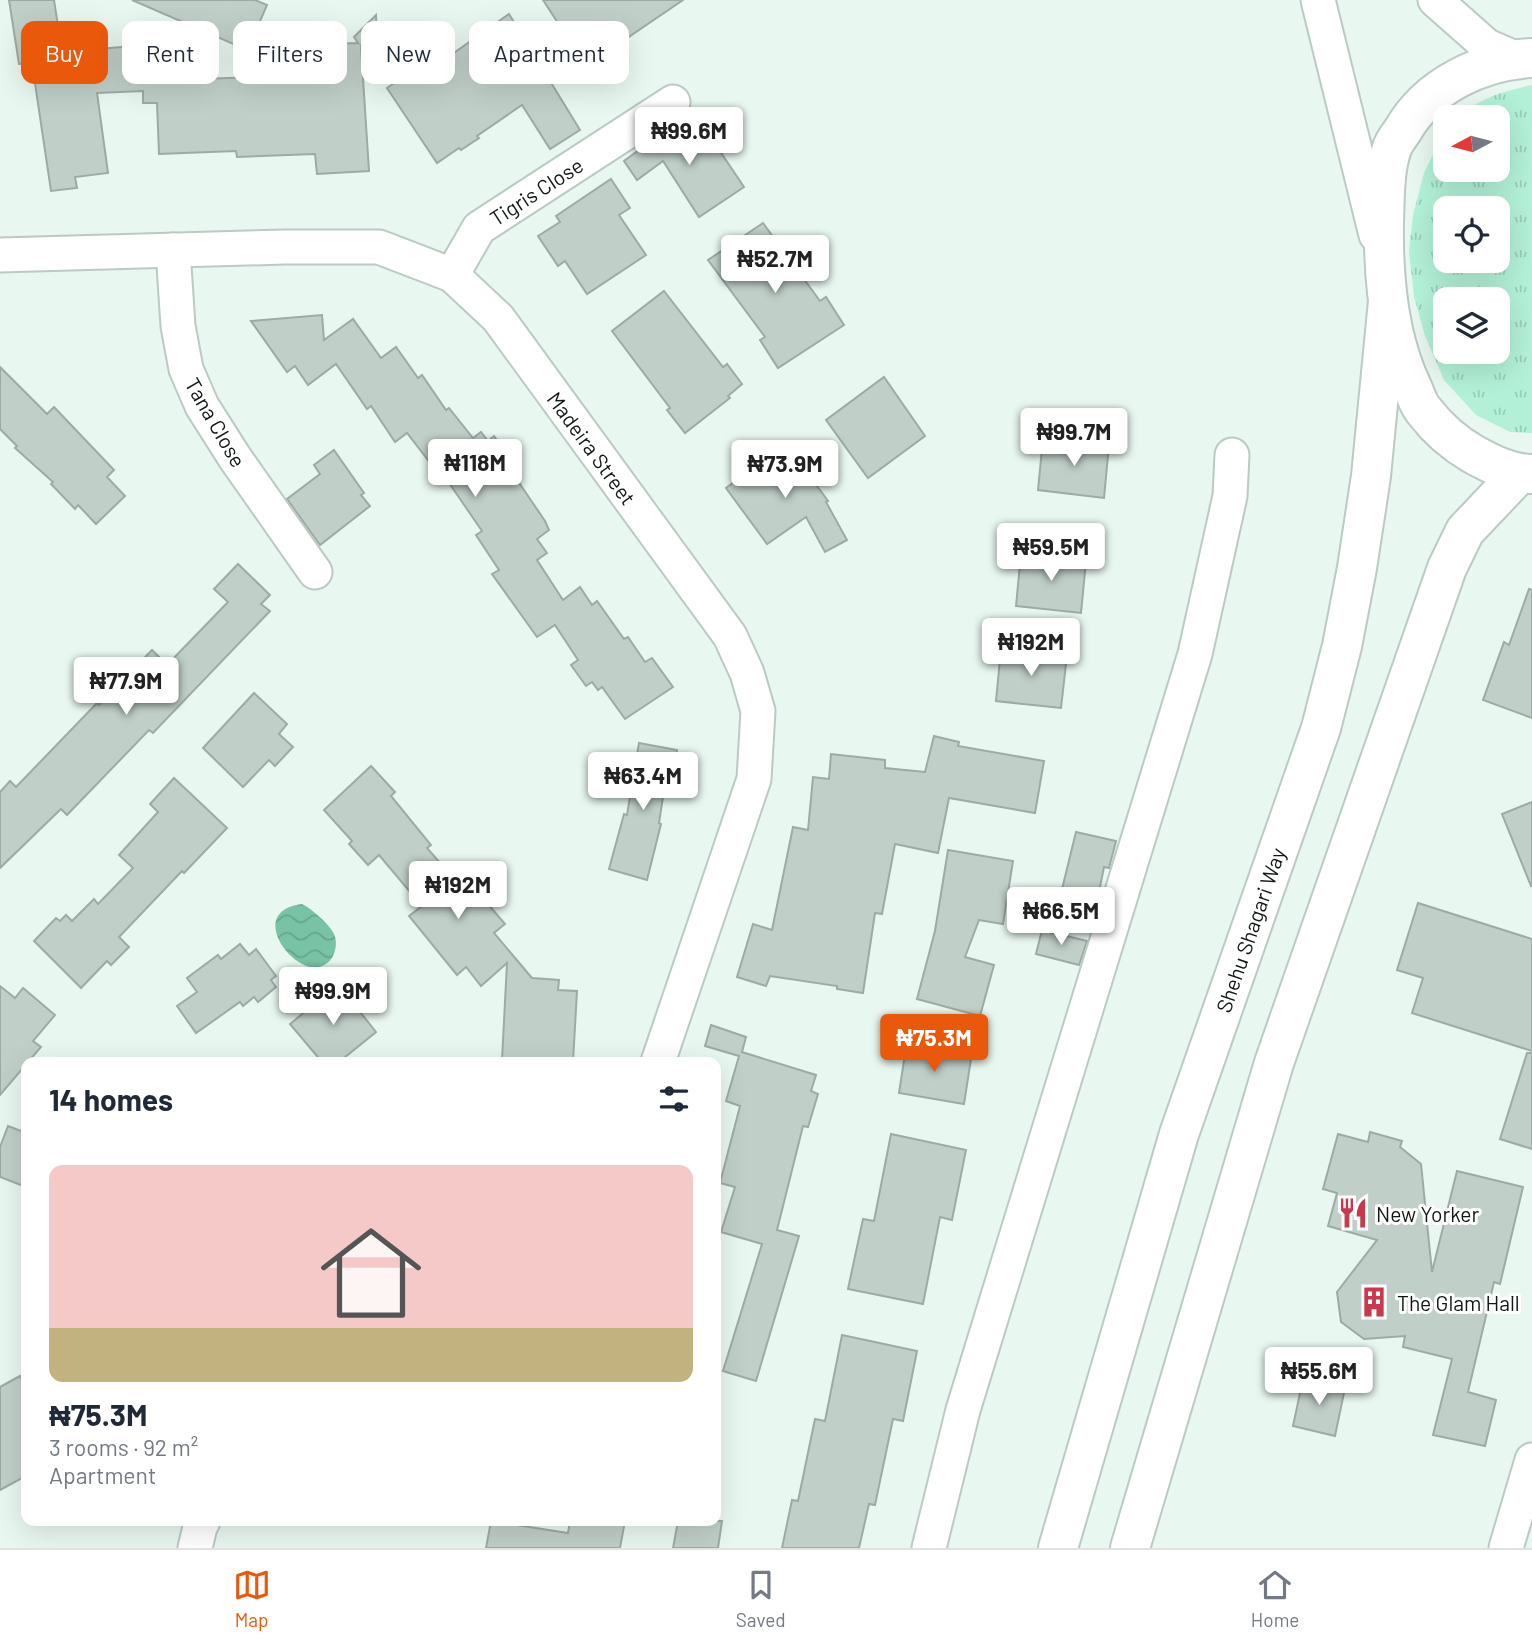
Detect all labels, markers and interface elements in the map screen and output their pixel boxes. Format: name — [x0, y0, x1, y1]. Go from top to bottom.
chip: Buy — [21, 21, 108, 84]
chip: Rent — [122, 21, 219, 84]
chip: Filters — [233, 21, 347, 84]
chip: New — [361, 21, 455, 84]
chip: Apartment — [469, 21, 629, 84]
north arrow — [1433, 105, 1510, 182]
map controls — [1433, 105, 1510, 364]
pin: ₦99.6M — [632, 108, 746, 167]
text: ₦99.6M — [651, 116, 727, 144]
street label: Tigris Close — [485, 152, 587, 230]
button: locate — [1433, 196, 1510, 273]
pin: ₦52.7M — [718, 236, 832, 295]
text: ₦52.7M — [737, 244, 813, 272]
button: layers — [1433, 287, 1510, 364]
street label: Tana Close — [180, 373, 252, 471]
street label: Madeira Street — [543, 387, 641, 509]
pin: ₦99.7M — [1017, 408, 1131, 468]
text: ₦99.7M — [1036, 417, 1112, 445]
pin: ₦118M — [426, 440, 524, 499]
pin: ₦73.9M — [728, 440, 842, 500]
text: ₦118M — [444, 448, 506, 476]
text: ₦73.9M — [747, 449, 823, 477]
pin: ₦59.5M — [994, 524, 1108, 583]
text: ₦59.5M — [1013, 532, 1089, 560]
pin: ₦192M — [982, 618, 1080, 678]
text: ₦192M — [998, 627, 1064, 655]
pin: ₦77.9M — [69, 658, 183, 717]
text: ₦77.9M — [90, 666, 162, 694]
pin: ₦63.4M — [586, 752, 700, 812]
text: ₦63.4M — [604, 761, 682, 789]
street label: Shehu Shagari Way — [1210, 844, 1290, 1016]
pin: ₦192M — [409, 862, 507, 921]
text: ₦192M — [425, 870, 491, 898]
pin: ₦66.5M — [1004, 888, 1118, 947]
text: ₦66.5M — [1023, 896, 1099, 924]
pin: ₦99.9M — [276, 968, 390, 1027]
text: ₦99.9M — [295, 976, 371, 1004]
pin: ₦75.3M — [877, 1014, 991, 1074]
text: ₦75.3M — [896, 1023, 972, 1051]
icon: filters — [655, 1080, 693, 1118]
text: 14 homes — [49, 1081, 173, 1117]
restaurant icon: New Yorker — [1336, 1196, 1370, 1230]
place label: New Yorker — [1376, 1201, 1479, 1226]
icon: home — [308, 1210, 434, 1336]
building icon: The Glam Hall — [1357, 1285, 1391, 1319]
place label: The Glam Hall — [1397, 1290, 1520, 1315]
pin: ₦55.6M — [1262, 1348, 1376, 1407]
text: ₦55.6M — [1281, 1356, 1357, 1384]
text: ₦75.3M — [49, 1396, 147, 1432]
text: 3 rooms · 92 m² — [49, 1433, 198, 1461]
text: Apartment — [49, 1461, 156, 1489]
tab: Map — [233, 1566, 271, 1631]
tab: Saved — [736, 1566, 786, 1631]
tab: Home — [1251, 1566, 1299, 1631]

